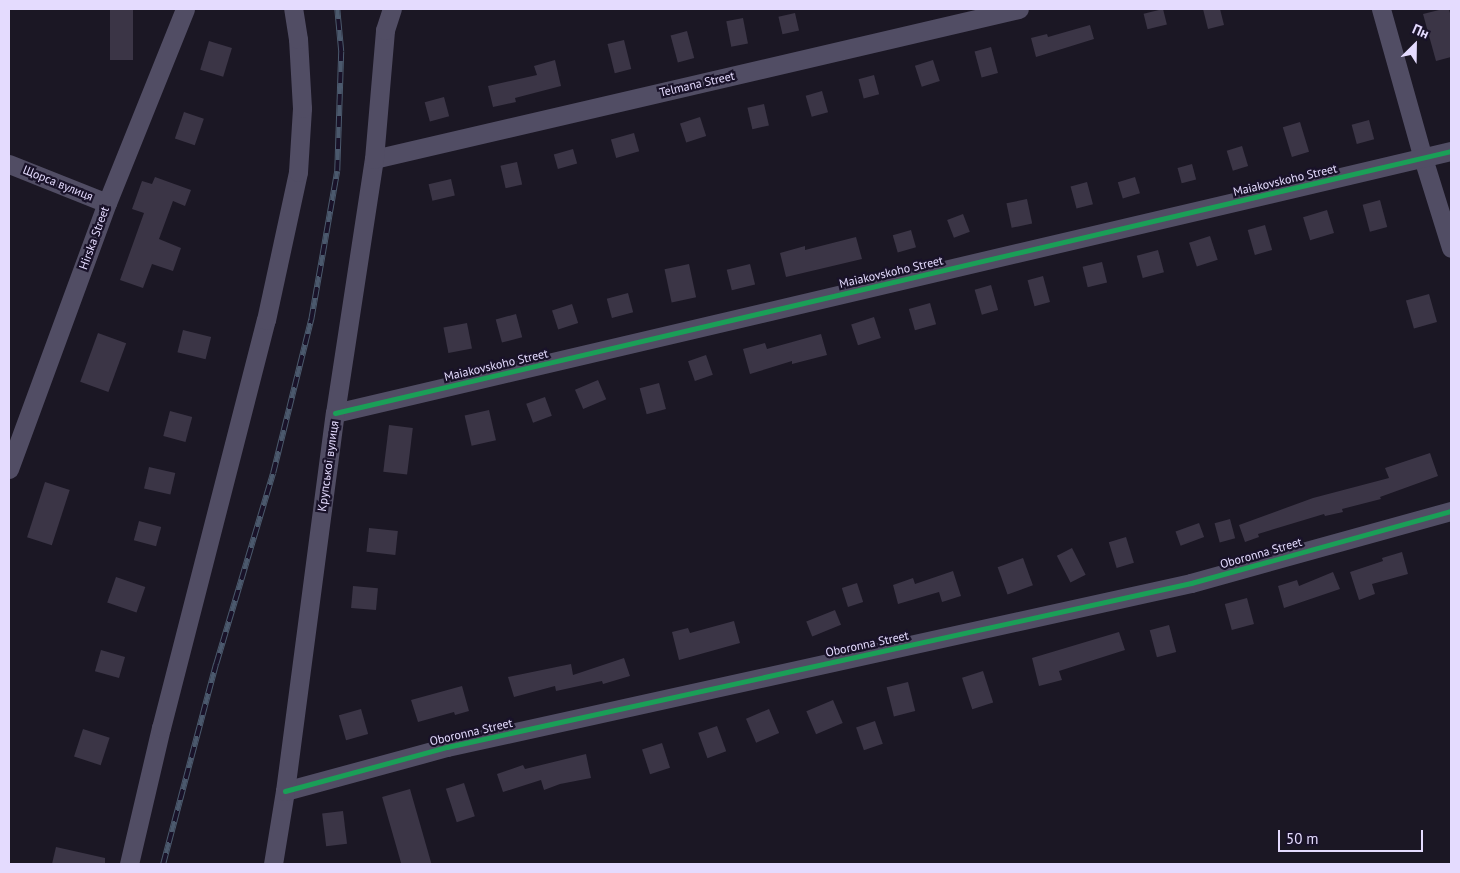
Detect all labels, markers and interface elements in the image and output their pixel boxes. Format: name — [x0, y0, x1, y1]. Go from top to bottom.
north arrow — [1390, 20, 1440, 70]
text: Пн — [1410, 20, 1432, 43]
street label: Telmana Street — [658, 68, 736, 100]
street label: Maiakovskoho Street — [1232, 161, 1338, 199]
street label: Щорса вулиця — [21, 162, 95, 204]
street label: Hirska Street — [76, 205, 112, 271]
street label: Maiakovskoho Street — [838, 253, 944, 291]
street label: Maiakovskoho Street — [443, 346, 549, 384]
street label: Крупської вулиця — [315, 420, 341, 512]
street label: Oboronna Street — [1218, 534, 1304, 572]
street label: Oboronna Street — [824, 628, 910, 660]
street label: Oboronna Street — [428, 715, 514, 749]
scale bar — [1280, 820, 1425, 852]
text: 50 m — [1286, 829, 1319, 848]

